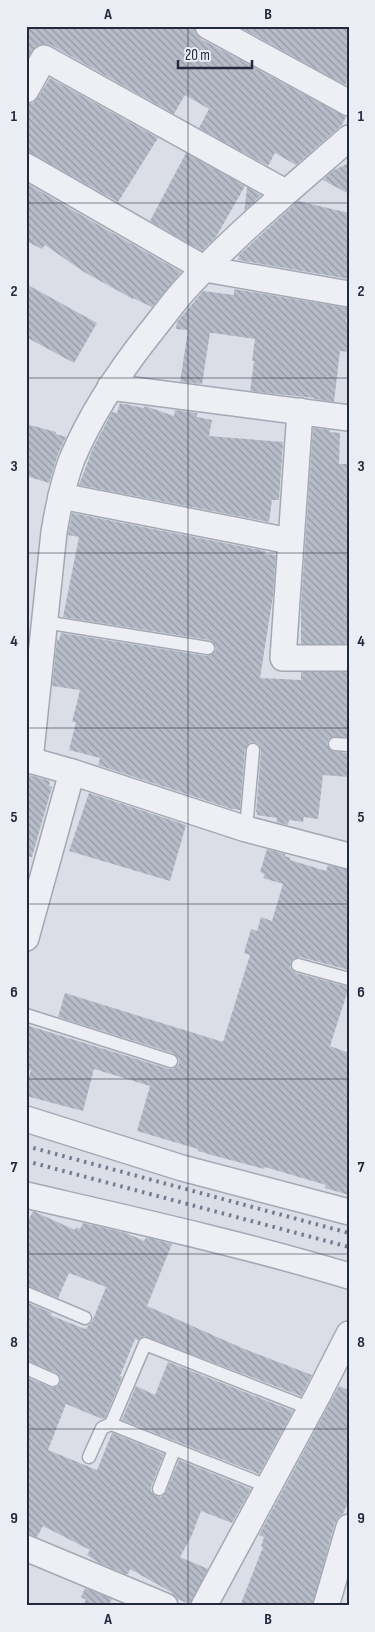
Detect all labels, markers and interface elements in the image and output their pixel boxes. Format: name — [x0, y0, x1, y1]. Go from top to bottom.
text: A — [103, 5, 112, 24]
text: B — [264, 5, 272, 24]
scale bar — [178, 38, 251, 70]
text: 20 m — [185, 46, 210, 65]
text: 1 — [11, 107, 18, 126]
text: 1 — [358, 107, 365, 126]
text: 2 — [10, 282, 18, 301]
text: 2 — [357, 282, 365, 301]
text: 3 — [10, 457, 18, 476]
text: 3 — [357, 457, 365, 476]
text: 4 — [10, 632, 18, 651]
text: 4 — [357, 632, 365, 651]
text: 5 — [10, 808, 18, 827]
text: 5 — [357, 808, 365, 827]
text: 6 — [10, 983, 18, 1002]
text: 6 — [357, 983, 365, 1002]
text: 7 — [11, 1158, 18, 1177]
text: 7 — [358, 1158, 365, 1177]
text: 8 — [10, 1333, 18, 1352]
text: 8 — [357, 1333, 365, 1352]
text: 9 — [10, 1509, 18, 1528]
text: 9 — [357, 1509, 365, 1528]
text: A — [103, 1610, 112, 1629]
text: B — [264, 1610, 272, 1629]

